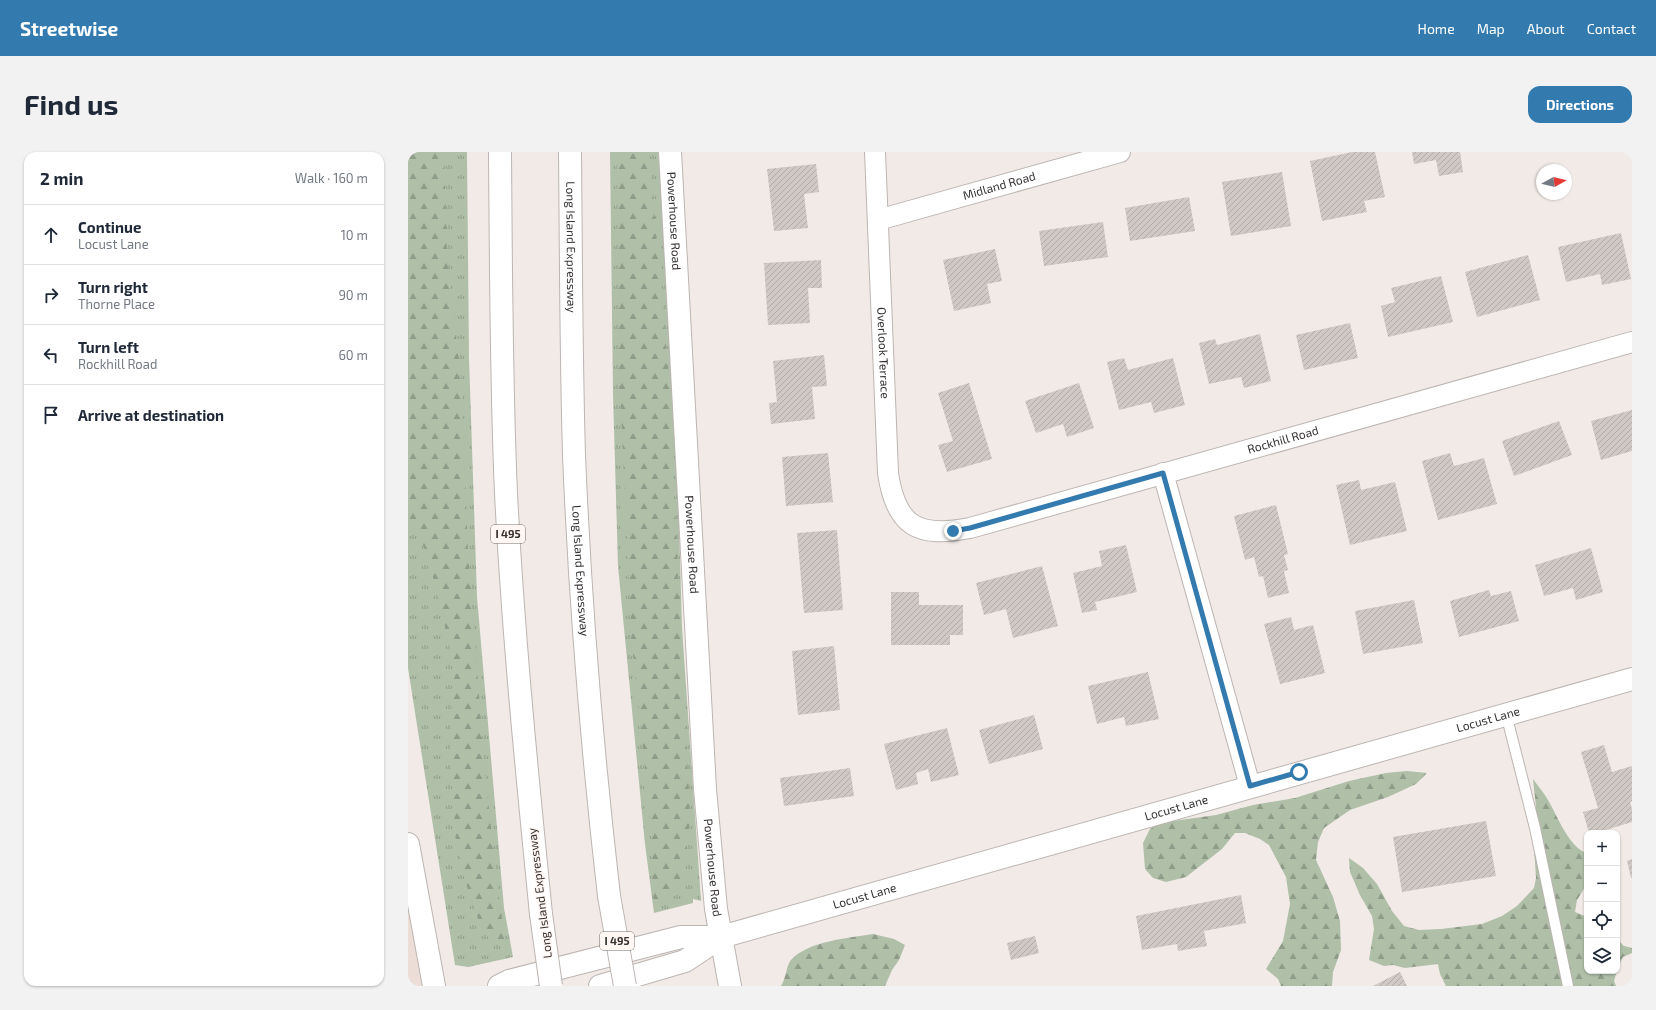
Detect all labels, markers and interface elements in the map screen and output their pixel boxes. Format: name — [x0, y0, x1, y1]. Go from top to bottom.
text: Streetwise — [20, 17, 118, 40]
text: Home — [1418, 20, 1455, 37]
text: Map — [1477, 20, 1505, 37]
text: About — [1527, 20, 1565, 37]
text: Contact — [1587, 20, 1636, 37]
button: Directions — [1528, 86, 1632, 123]
text: Find us — [24, 87, 118, 121]
north arrow — [1536, 164, 1572, 200]
text: 2 min — [40, 168, 83, 188]
street label: Midland Road — [961, 168, 1037, 202]
text: Walk · 160 m — [295, 170, 368, 186]
street label: Powerhouse Road — [665, 171, 684, 270]
street label: Long Island Expressway — [564, 181, 579, 313]
text: Continue — [78, 218, 141, 236]
icon: ahead — [40, 224, 62, 246]
text: 10 m — [341, 227, 368, 243]
text: Locust Lane — [78, 236, 149, 252]
text: Turn right — [78, 278, 148, 296]
icon: right — [40, 284, 62, 306]
text: 90 m — [338, 287, 368, 303]
text: Thorne Place — [78, 296, 155, 312]
street label: Overlook Terrace — [875, 307, 893, 399]
text: Turn left — [78, 338, 139, 356]
icon: left — [40, 344, 62, 366]
text: 60 m — [338, 347, 368, 363]
text: Rockhill Road — [78, 356, 157, 372]
icon: arrive — [40, 404, 62, 426]
text: Arrive at destination — [78, 406, 224, 424]
street label: Rockhill Road — [1246, 422, 1320, 456]
street label: Powerhouse Road — [683, 495, 702, 594]
street label: Long Island Expressway — [570, 505, 592, 637]
route end — [944, 522, 962, 540]
road number: I 495 — [491, 525, 525, 543]
street label: Locust Lane — [1455, 703, 1521, 734]
route start — [1290, 763, 1308, 781]
street label: Locust Lane — [1143, 791, 1209, 823]
street label: Powerhouse Road — [702, 818, 725, 918]
street label: Long Island Expressway — [524, 826, 554, 959]
map controls — [1584, 830, 1620, 974]
button: + — [1584, 830, 1620, 866]
button: − — [1584, 866, 1620, 902]
street label: Locust Lane — [831, 880, 898, 911]
button: locate — [1584, 902, 1620, 938]
road number: I 495 — [600, 932, 634, 950]
button: layers — [1584, 938, 1620, 974]

